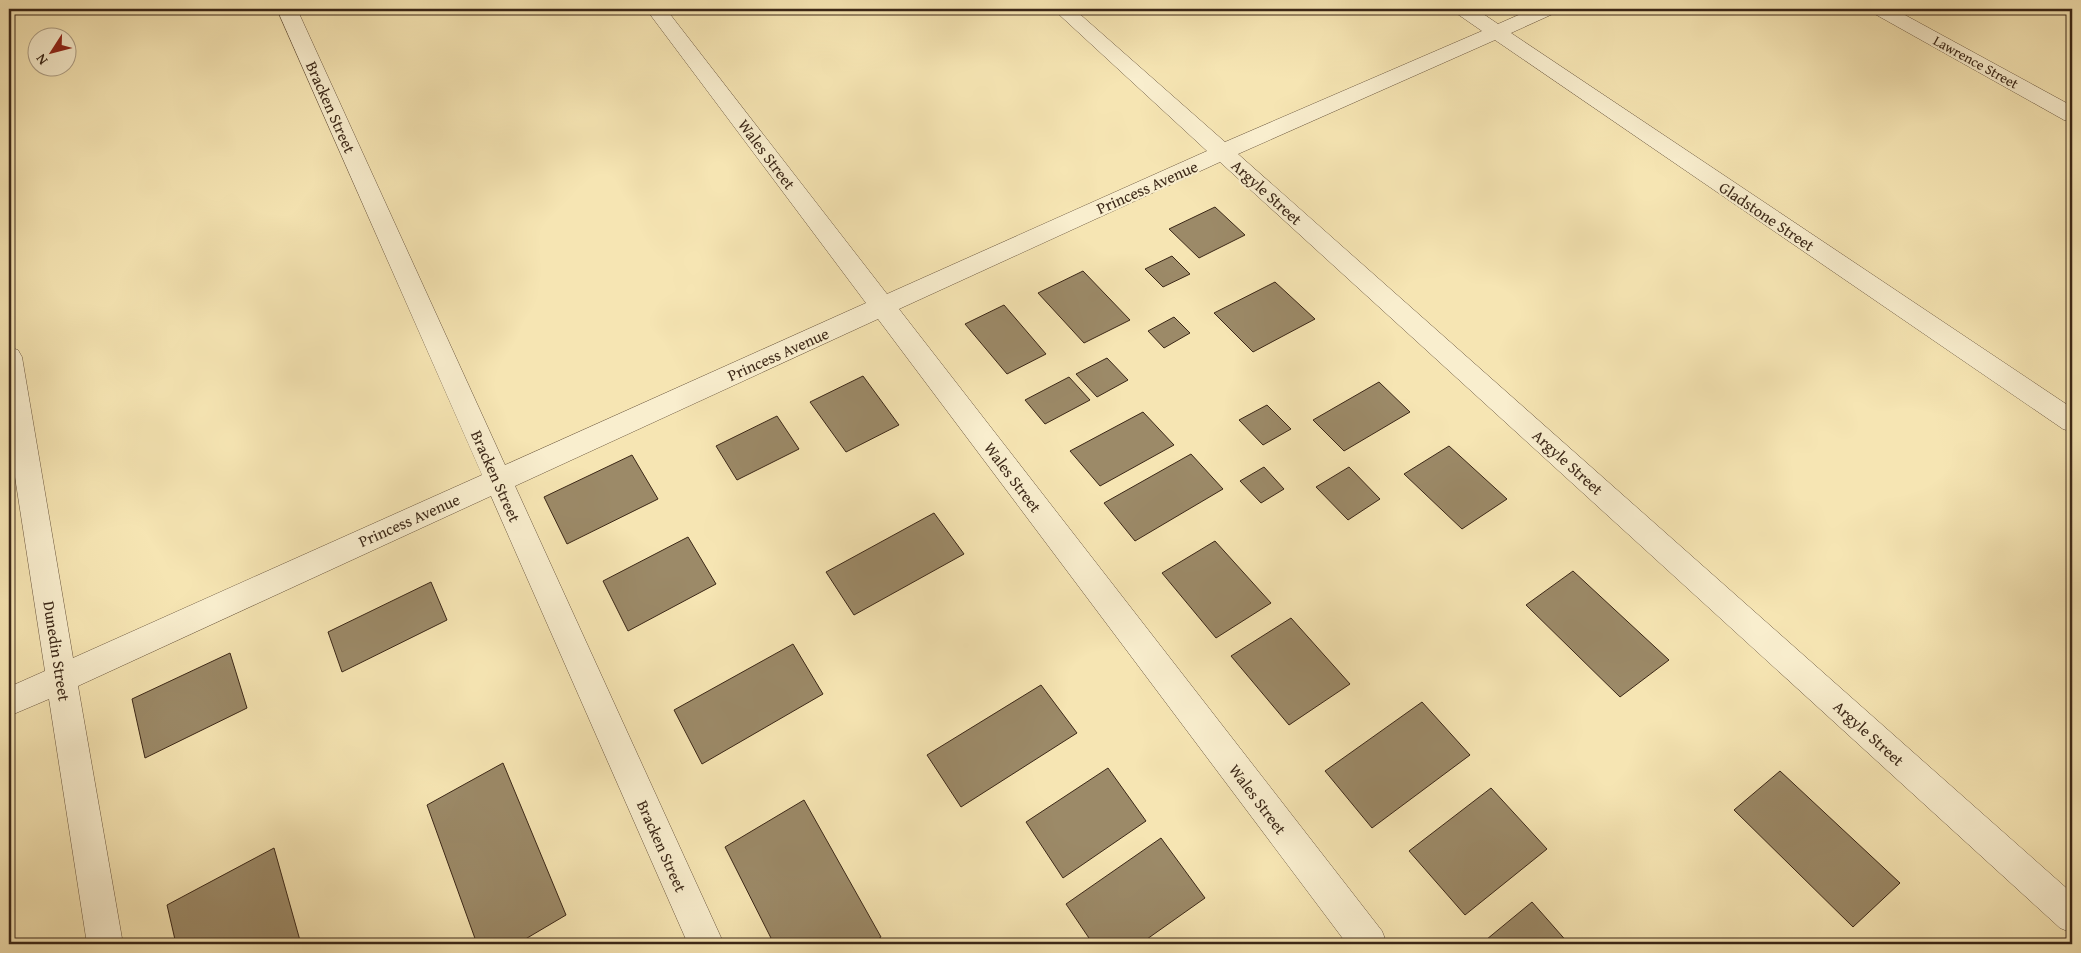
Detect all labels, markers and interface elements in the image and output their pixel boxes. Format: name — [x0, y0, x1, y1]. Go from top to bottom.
north arrow — [28, 28, 78, 78]
street label: Lawrence Street — [1930, 30, 2022, 94]
text: N — [30, 49, 52, 69]
street label: Bracken Street — [300, 57, 362, 157]
street label: Wales Street — [732, 114, 802, 195]
street label: Princess Avenue — [1092, 154, 1202, 220]
street label: Argyle Street — [1226, 154, 1308, 231]
street label: Gladstone Street — [1714, 175, 1820, 257]
street label: Princess Avenue — [723, 321, 833, 387]
street label: Argyle Street — [1527, 424, 1609, 501]
street label: Bracken Street — [465, 426, 527, 526]
street label: Wales Street — [978, 437, 1048, 518]
street label: Princess Avenue — [354, 487, 464, 553]
street label: Dunedin Street — [37, 599, 77, 703]
street label: Argyle Street — [1828, 695, 1910, 772]
street label: Wales Street — [1223, 759, 1293, 840]
street label: Bracken Street — [631, 796, 693, 896]

